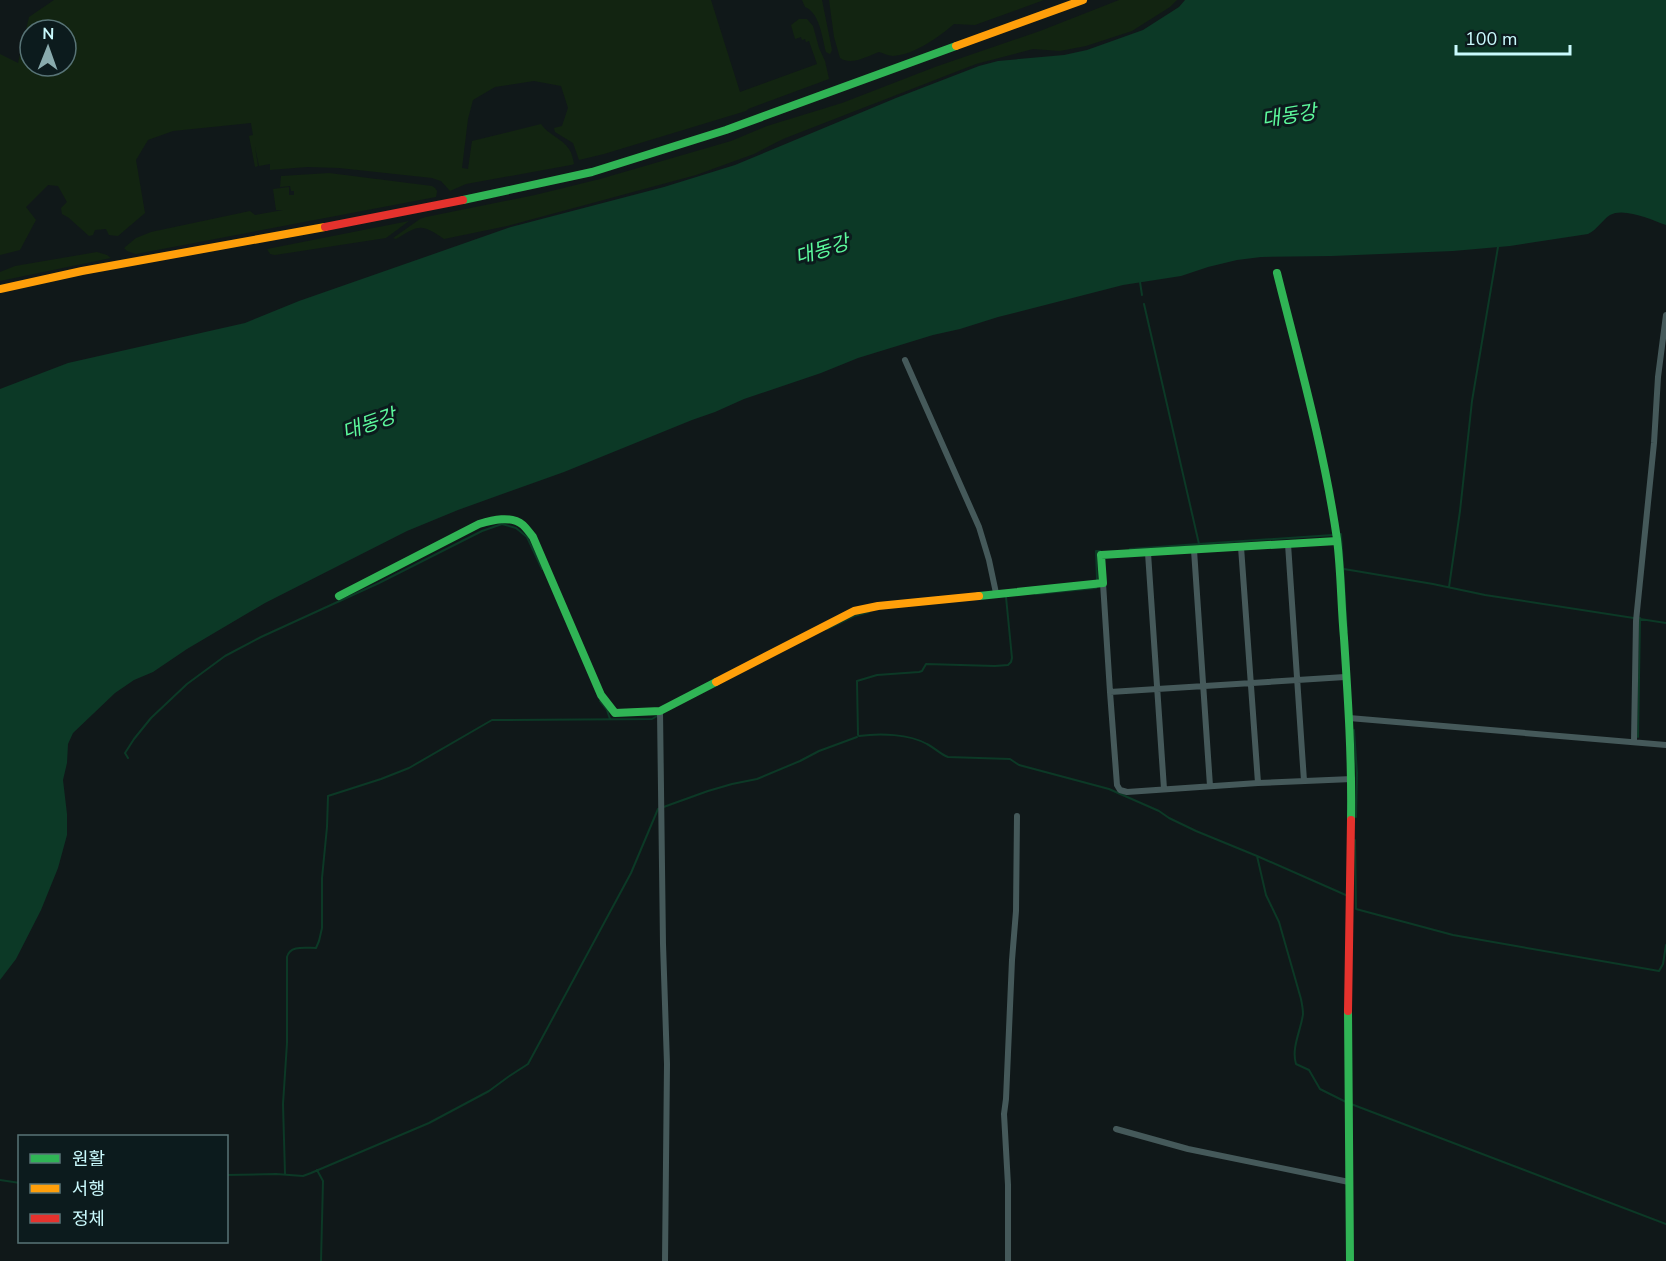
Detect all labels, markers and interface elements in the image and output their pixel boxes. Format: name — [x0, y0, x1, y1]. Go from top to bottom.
north arrow — [18, 18, 78, 78]
scale bar — [1456, 18, 1570, 56]
text: N — [42, 23, 54, 45]
text: 100 m — [1465, 27, 1517, 51]
water label: 대동강 — [1260, 98, 1321, 134]
water label: 대동강 — [792, 228, 855, 271]
water label: 대동강 — [339, 401, 402, 446]
legend — [18, 1135, 228, 1243]
text: 원활 — [72, 1147, 105, 1171]
text: 서행 — [72, 1177, 105, 1201]
text: 정체 — [72, 1207, 105, 1231]

